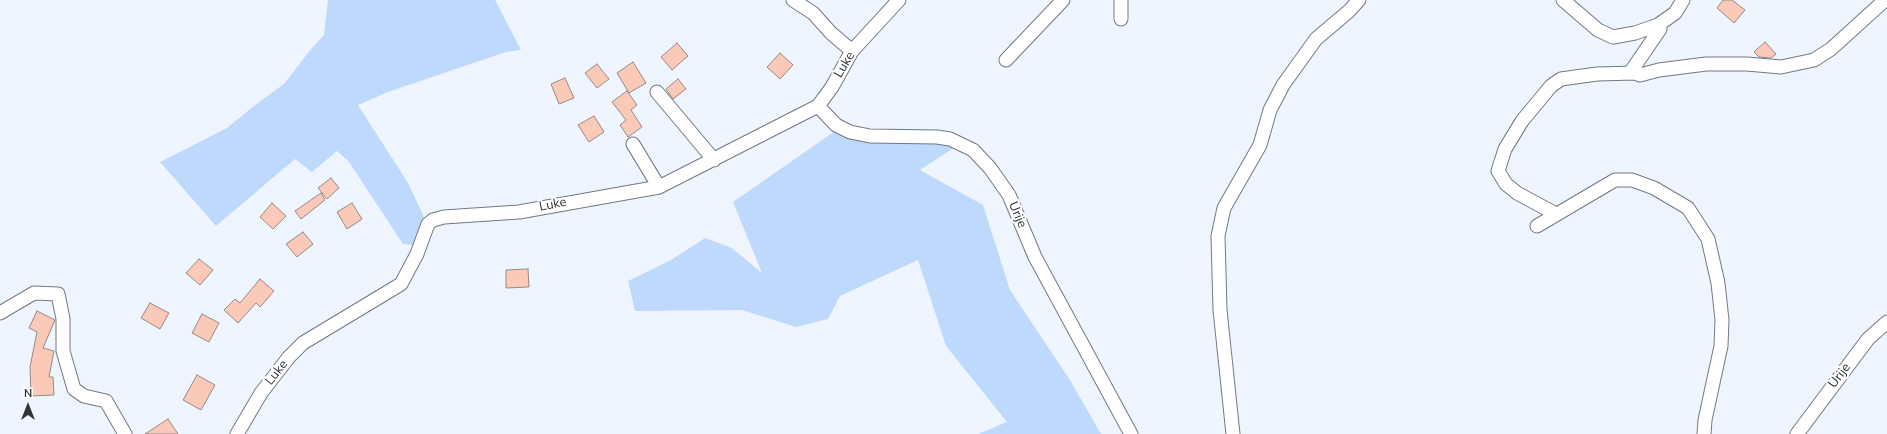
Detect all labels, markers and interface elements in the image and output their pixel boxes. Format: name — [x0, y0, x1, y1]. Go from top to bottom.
street label: Luke — [831, 49, 859, 81]
street label: Luke — [538, 195, 568, 215]
street label: Urije — [1005, 199, 1029, 231]
street label: Luke — [262, 357, 292, 389]
street label: Urije — [1826, 360, 1854, 392]
north arrow — [8, 386, 48, 426]
text: N — [24, 386, 32, 401]

